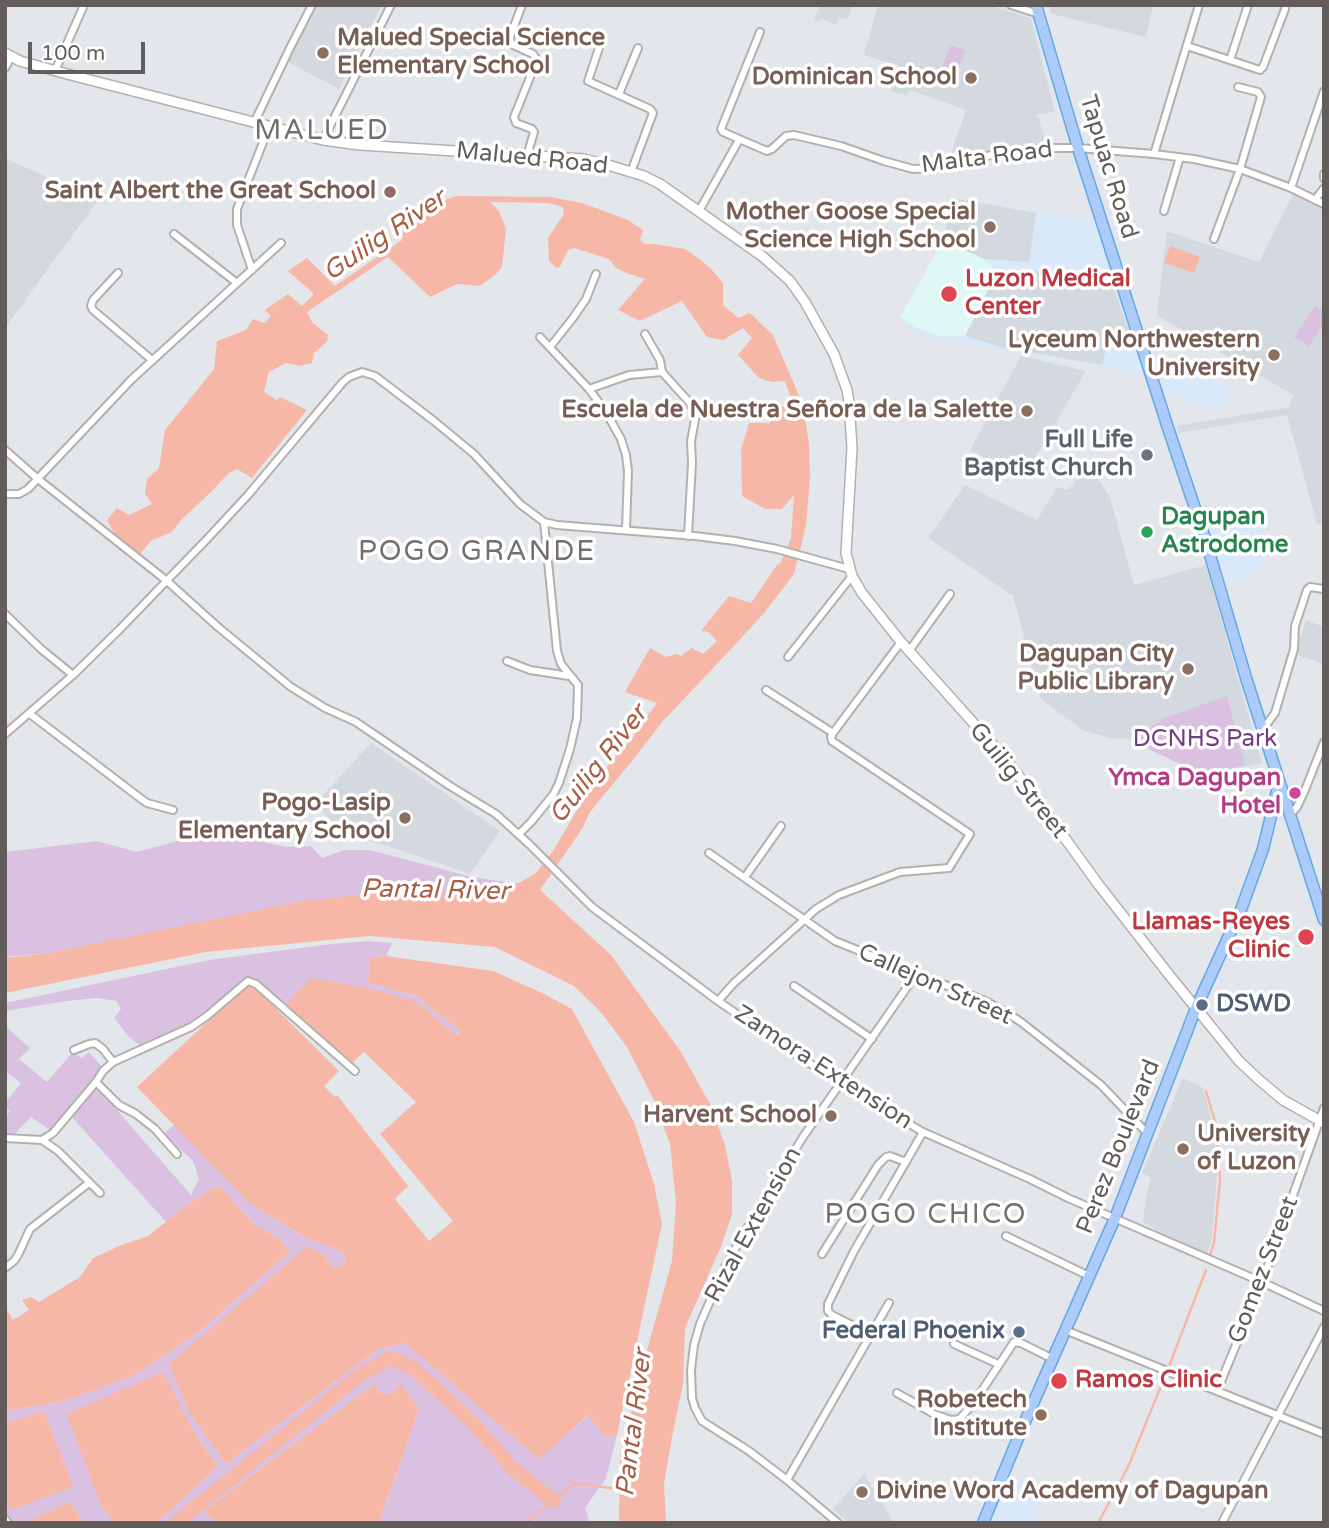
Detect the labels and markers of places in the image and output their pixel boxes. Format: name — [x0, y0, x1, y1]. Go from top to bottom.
place label: Malued Special Science Elementary School — [337, 25, 605, 81]
marker: Malued Special Science Elementary School — [315, 45, 331, 61]
place label: Dominican School — [752, 64, 957, 92]
marker: Dominican School — [963, 70, 979, 86]
place label: Saint Albert the Great School — [45, 178, 376, 206]
marker: Saint Albert the Great School — [382, 184, 398, 200]
place label: Mother Goose Special Science High School — [726, 199, 976, 255]
marker: Mother Goose Special Science High School — [982, 219, 998, 235]
place label: Luzon Medical Center — [965, 266, 1131, 322]
marker: Luzon Medical Center — [939, 284, 959, 304]
place label: Lyceum Northwestern University — [1008, 327, 1260, 383]
marker: Lyceum Northwestern University — [1266, 347, 1282, 363]
place label: Escuela de Nuestra Señora de la Salette — [561, 397, 1013, 425]
marker: Escuela de Nuestra Señora de la Salette — [1019, 403, 1035, 419]
place label: Full Life Baptist Church — [964, 427, 1133, 483]
marker: Full Life Baptist Church — [1139, 447, 1155, 463]
place label: Dagupan Astrodome — [1161, 504, 1288, 560]
marker: Dagupan Astrodome — [1139, 524, 1155, 540]
place label: Dagupan City Public Library — [1018, 641, 1174, 697]
marker: Dagupan City Public Library — [1180, 661, 1196, 677]
place label: Ymca Dagupan Hotel — [1109, 765, 1281, 821]
marker: Ymca Dagupan Hotel — [1287, 785, 1303, 801]
place label: Pogo-Lasip Elementary School — [178, 790, 391, 846]
marker: Pogo-Lasip Elementary School — [397, 810, 413, 826]
place label: Llamas-Reyes Clinic — [1132, 909, 1290, 965]
marker: Llamas-Reyes Clinic — [1296, 927, 1316, 947]
place label: DSWD — [1216, 991, 1291, 1019]
marker: DSWD — [1194, 997, 1210, 1013]
place label: Harvent School — [643, 1102, 817, 1130]
marker: Harvent School — [823, 1108, 839, 1124]
place label: University of Luzon — [1197, 1121, 1310, 1177]
marker: University of Luzon — [1175, 1141, 1191, 1157]
place label: Federal Phoenix — [822, 1318, 1005, 1346]
marker: Federal Phoenix — [1011, 1324, 1027, 1340]
place label: Ramos Clinic — [1075, 1367, 1222, 1395]
marker: Ramos Clinic — [1049, 1371, 1069, 1391]
place label: Robetech Institute — [917, 1387, 1027, 1443]
marker: Robetech Institute — [1033, 1407, 1049, 1423]
place label: Divine Word Academy of Dagupan — [876, 1478, 1269, 1506]
marker: Divine Word Academy of Dagupan — [854, 1484, 870, 1500]

